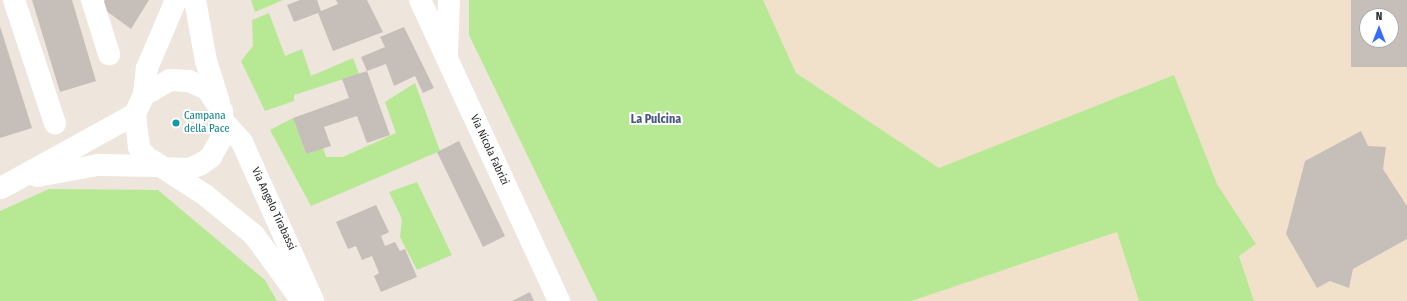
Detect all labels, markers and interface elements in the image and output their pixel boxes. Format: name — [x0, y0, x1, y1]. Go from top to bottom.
north arrow — [1359, 8, 1399, 48]
text: N — [1376, 10, 1382, 23]
place label: Campana della Pace — [184, 110, 230, 136]
street label: Via Nicola Fabrizi — [467, 113, 511, 187]
district label: La Pulcina — [631, 113, 681, 127]
marker: Campana della Pace — [171, 118, 181, 128]
street label: Via Angelo Tirabassi — [248, 166, 298, 252]

